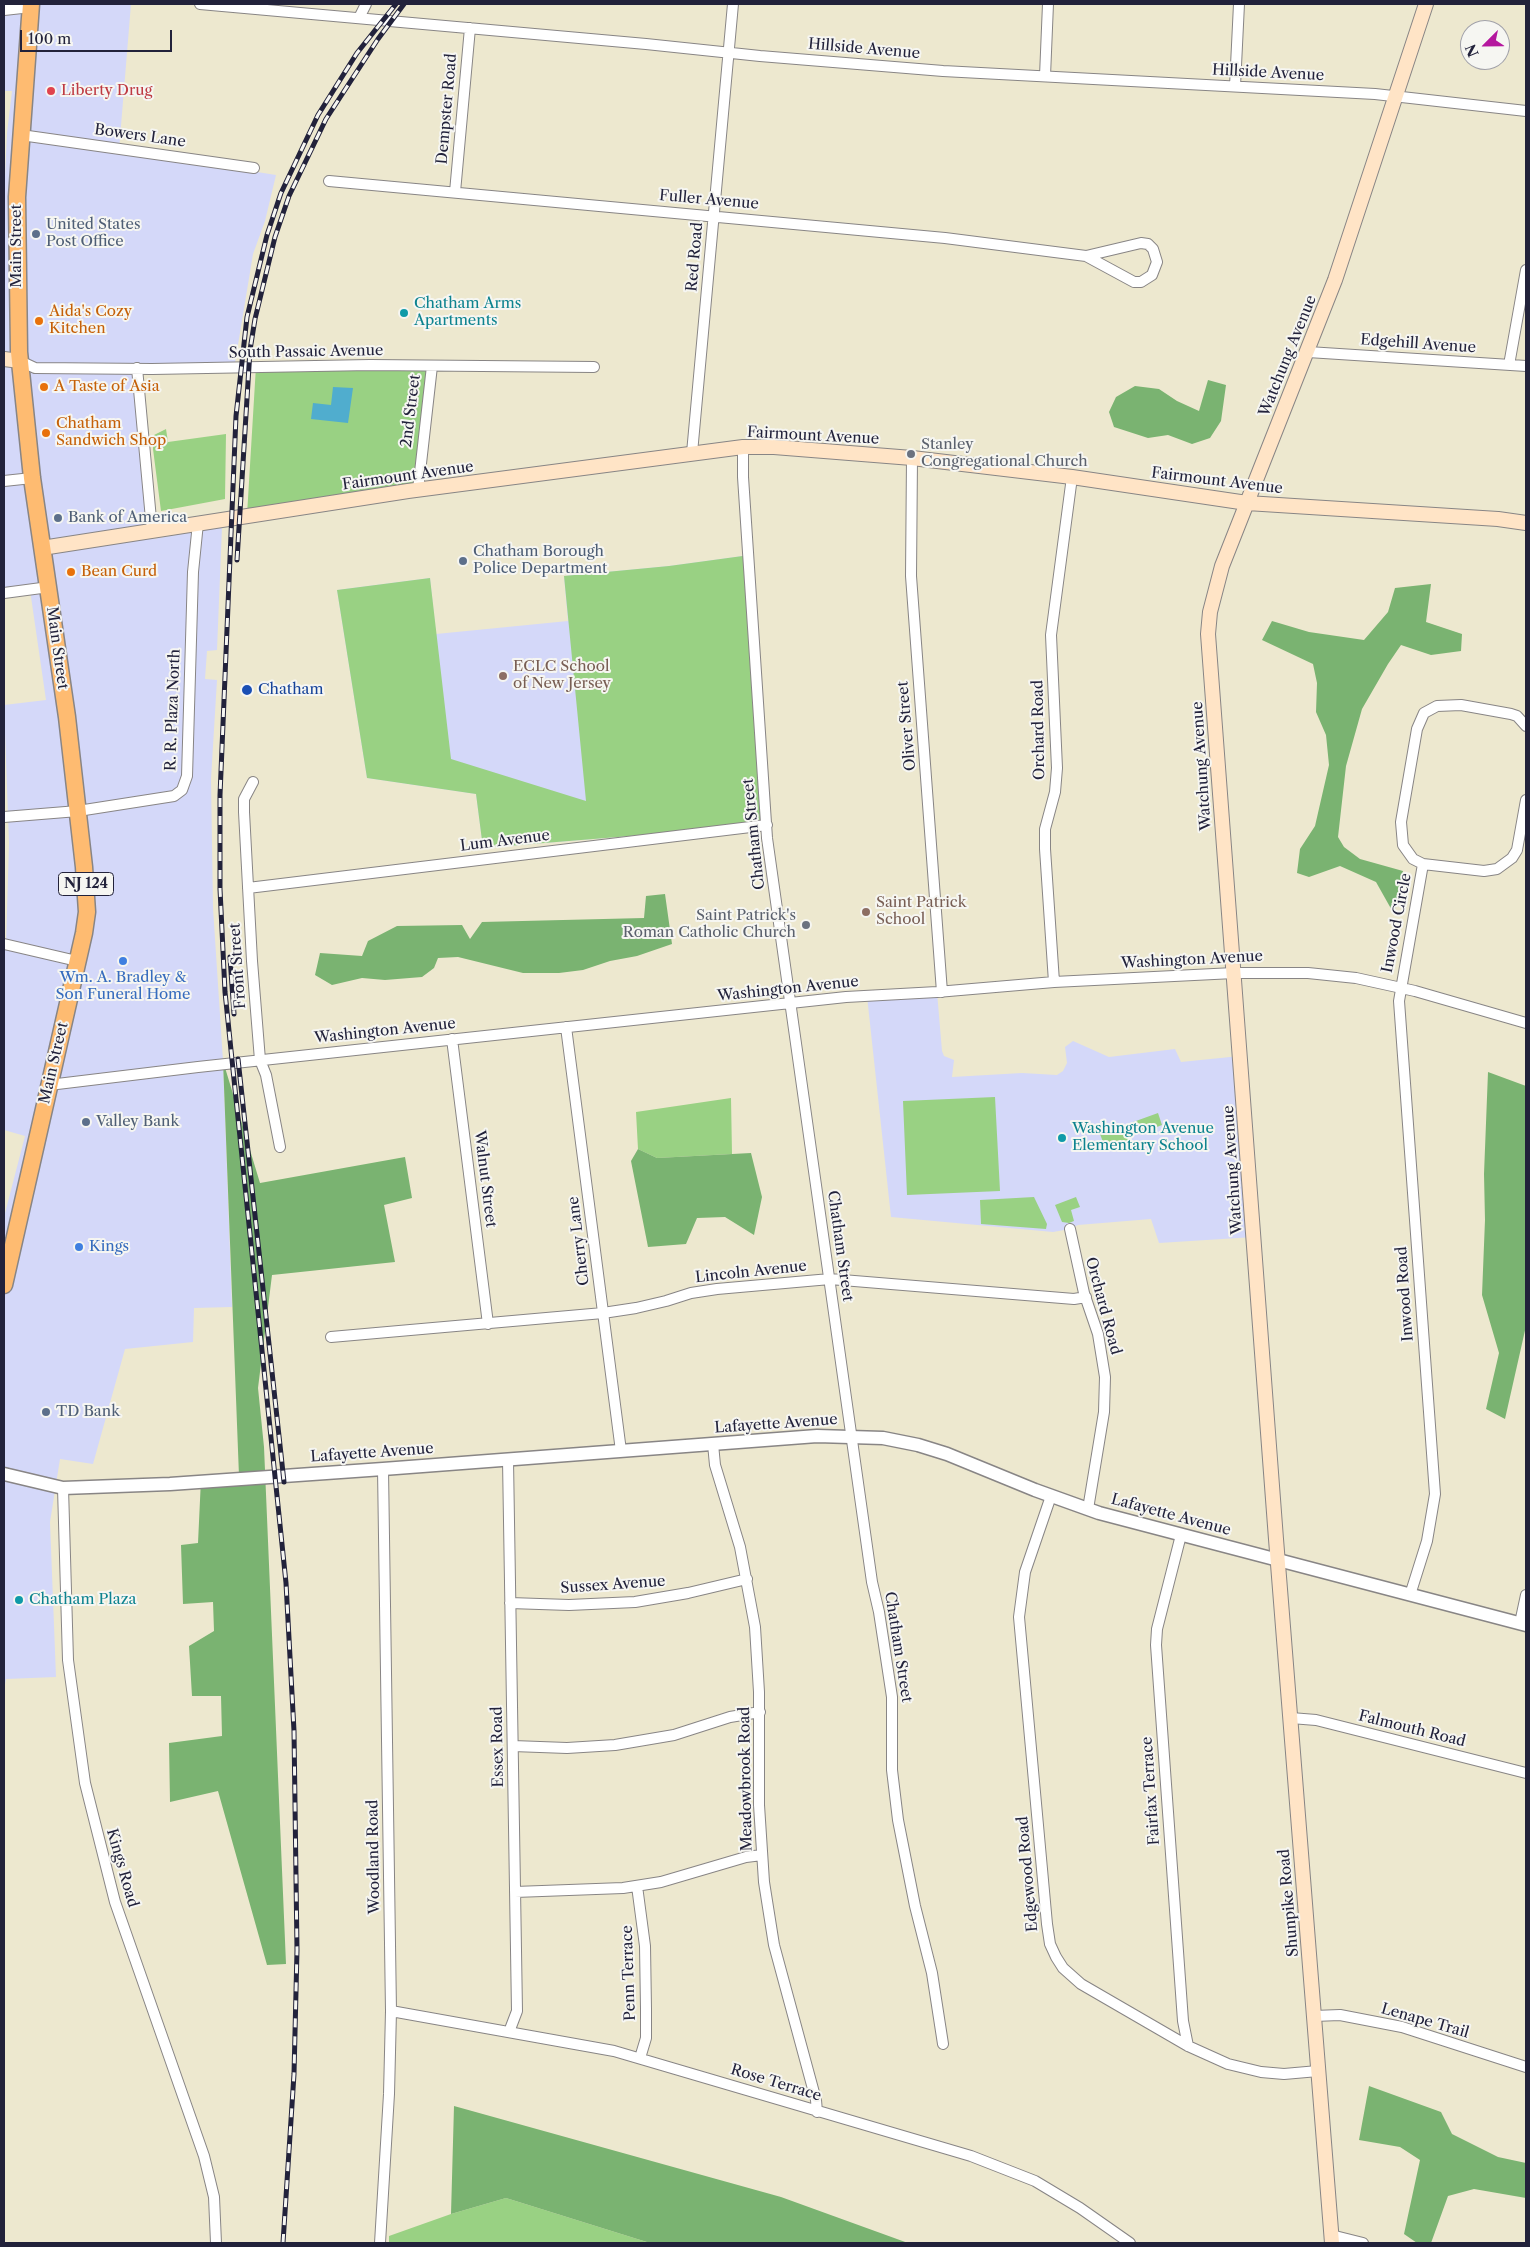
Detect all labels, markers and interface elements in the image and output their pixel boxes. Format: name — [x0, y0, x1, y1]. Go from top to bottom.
scale bar — [22, 20, 175, 52]
north arrow — [1460, 20, 1510, 70]
text: 100 m — [28, 29, 71, 48]
street label: Hillside Avenue — [807, 35, 921, 63]
text: N — [1461, 41, 1483, 60]
street label: Dempster Road — [433, 53, 461, 165]
street label: Hillside Avenue — [1211, 61, 1325, 85]
place label: Liberty Drug — [61, 82, 152, 100]
marker: Liberty Drug — [45, 85, 57, 97]
street label: Bowers Lane — [93, 121, 187, 151]
street label: Fuller Avenue — [658, 187, 760, 213]
street label: Main Street — [8, 204, 26, 288]
place label: United States Post Office — [46, 216, 140, 251]
street label: Red Road — [683, 222, 707, 292]
marker: United States Post Office — [30, 228, 42, 240]
street label: Watchung Avenue — [1255, 293, 1321, 419]
place label: Chatham Arms Apartments — [414, 295, 521, 330]
place label: Aida's Cozy Kitchen — [49, 303, 132, 338]
marker: Chatham Arms Apartments — [398, 307, 410, 319]
marker: Aida's Cozy Kitchen — [33, 315, 45, 327]
street label: Edgehill Avenue — [1360, 331, 1476, 357]
street label: South Passaic Avenue — [229, 342, 383, 362]
street label: 2nd Street — [398, 373, 424, 449]
place label: A Taste of Asia — [54, 378, 160, 396]
marker: A Taste of Asia — [38, 381, 50, 393]
place label: Chatham Sandwich Shop — [56, 415, 166, 450]
street label: Fairmount Avenue — [746, 424, 880, 448]
marker: Chatham Sandwich Shop — [40, 427, 52, 439]
place label: Stanley Congregational Church — [921, 436, 1088, 471]
marker: Stanley Congregational Church — [905, 448, 917, 460]
street label: Fairmount Avenue — [341, 458, 475, 494]
street label: Fairmount Avenue — [1150, 464, 1284, 498]
place label: Bank of America — [68, 509, 187, 527]
marker: Bank of America — [52, 512, 64, 524]
place label: Chatham Borough Police Department — [473, 543, 607, 578]
marker: Chatham Borough Police Department — [457, 555, 469, 567]
place label: Bean Curd — [81, 563, 157, 581]
marker: Bean Curd — [65, 566, 77, 578]
street label: Main Street — [42, 605, 72, 691]
street label: R. R. Plaza North — [162, 649, 184, 771]
place label: ECLC School of New Jersey — [513, 658, 611, 693]
marker: ECLC School of New Jersey — [497, 670, 509, 682]
street label: Oliver Street — [894, 680, 920, 772]
street label: Orchard Road — [1029, 680, 1049, 780]
place label: Chatham — [258, 681, 323, 699]
marker: Chatham — [240, 683, 254, 697]
street label: Watchung Avenue — [1189, 701, 1215, 831]
street label: Chatham Street — [739, 777, 769, 891]
street label: Lum Avenue — [459, 827, 551, 855]
road number: NJ 124 — [58, 872, 114, 896]
street label: Inwood Circle — [1379, 872, 1415, 974]
place label: Saint Patrick School — [876, 894, 966, 929]
marker: Saint Patrick School — [860, 906, 872, 918]
place label: Saint Patrick's Roman Catholic Church — [623, 907, 796, 942]
marker: Saint Patrick's Roman Catholic Church — [800, 919, 812, 931]
street label: Front Street — [226, 922, 250, 1010]
street label: Washington Avenue — [1121, 947, 1263, 973]
marker: Wm. A. Bradley & Son Funeral Home — [117, 955, 129, 967]
place label: Wm. A. Bradley & Son Funeral Home — [56, 969, 190, 1004]
street label: Washington Avenue — [716, 973, 860, 1005]
street label: Washington Avenue — [313, 1015, 457, 1047]
street label: Main Street — [36, 1020, 72, 1106]
street label: Watchung Avenue — [1220, 1105, 1246, 1235]
place label: Valley Bank — [96, 1113, 179, 1131]
marker: Valley Bank — [80, 1116, 92, 1128]
place label: Washington Avenue Elementary School — [1072, 1120, 1214, 1155]
street label: Walnut Street — [470, 1129, 500, 1229]
marker: Washington Avenue Elementary School — [1056, 1132, 1068, 1144]
street label: Chatham Street — [823, 1189, 857, 1303]
street label: Cherry Lane — [565, 1195, 593, 1287]
place label: Kings — [89, 1238, 129, 1256]
marker: Kings — [73, 1241, 85, 1253]
street label: Inwood Road — [1393, 1246, 1417, 1342]
street label: Orchard Road — [1081, 1255, 1125, 1357]
street label: Lincoln Avenue — [694, 1257, 808, 1287]
place label: TD Bank — [56, 1403, 120, 1421]
marker: TD Bank — [40, 1406, 52, 1418]
street label: Lafayette Avenue — [714, 1411, 838, 1437]
street label: Lafayette Avenue — [310, 1440, 434, 1466]
street label: Lafayette Avenue — [1109, 1490, 1233, 1540]
street label: Sussex Avenue — [560, 1572, 666, 1598]
street label: Chatham Street — [880, 1590, 916, 1704]
place label: Chatham Plaza — [29, 1591, 136, 1609]
marker: Chatham Plaza — [13, 1594, 25, 1606]
street label: Essex Road — [488, 1706, 508, 1788]
street label: Meadowbrook Road — [736, 1706, 756, 1852]
street label: Falmouth Road — [1357, 1707, 1467, 1751]
street label: Fairfax Terrace — [1138, 1736, 1164, 1846]
street label: Woodland Road — [364, 1800, 384, 1914]
street label: Edgewood Road — [1014, 1815, 1042, 1933]
street label: Kings Road — [102, 1827, 142, 1909]
street label: Shunpike Road — [1275, 1848, 1303, 1958]
street label: Penn Terrace — [618, 1925, 640, 2021]
street label: Lenape Trail — [1379, 2000, 1471, 2042]
street label: Rose Terrace — [728, 2061, 824, 2105]

